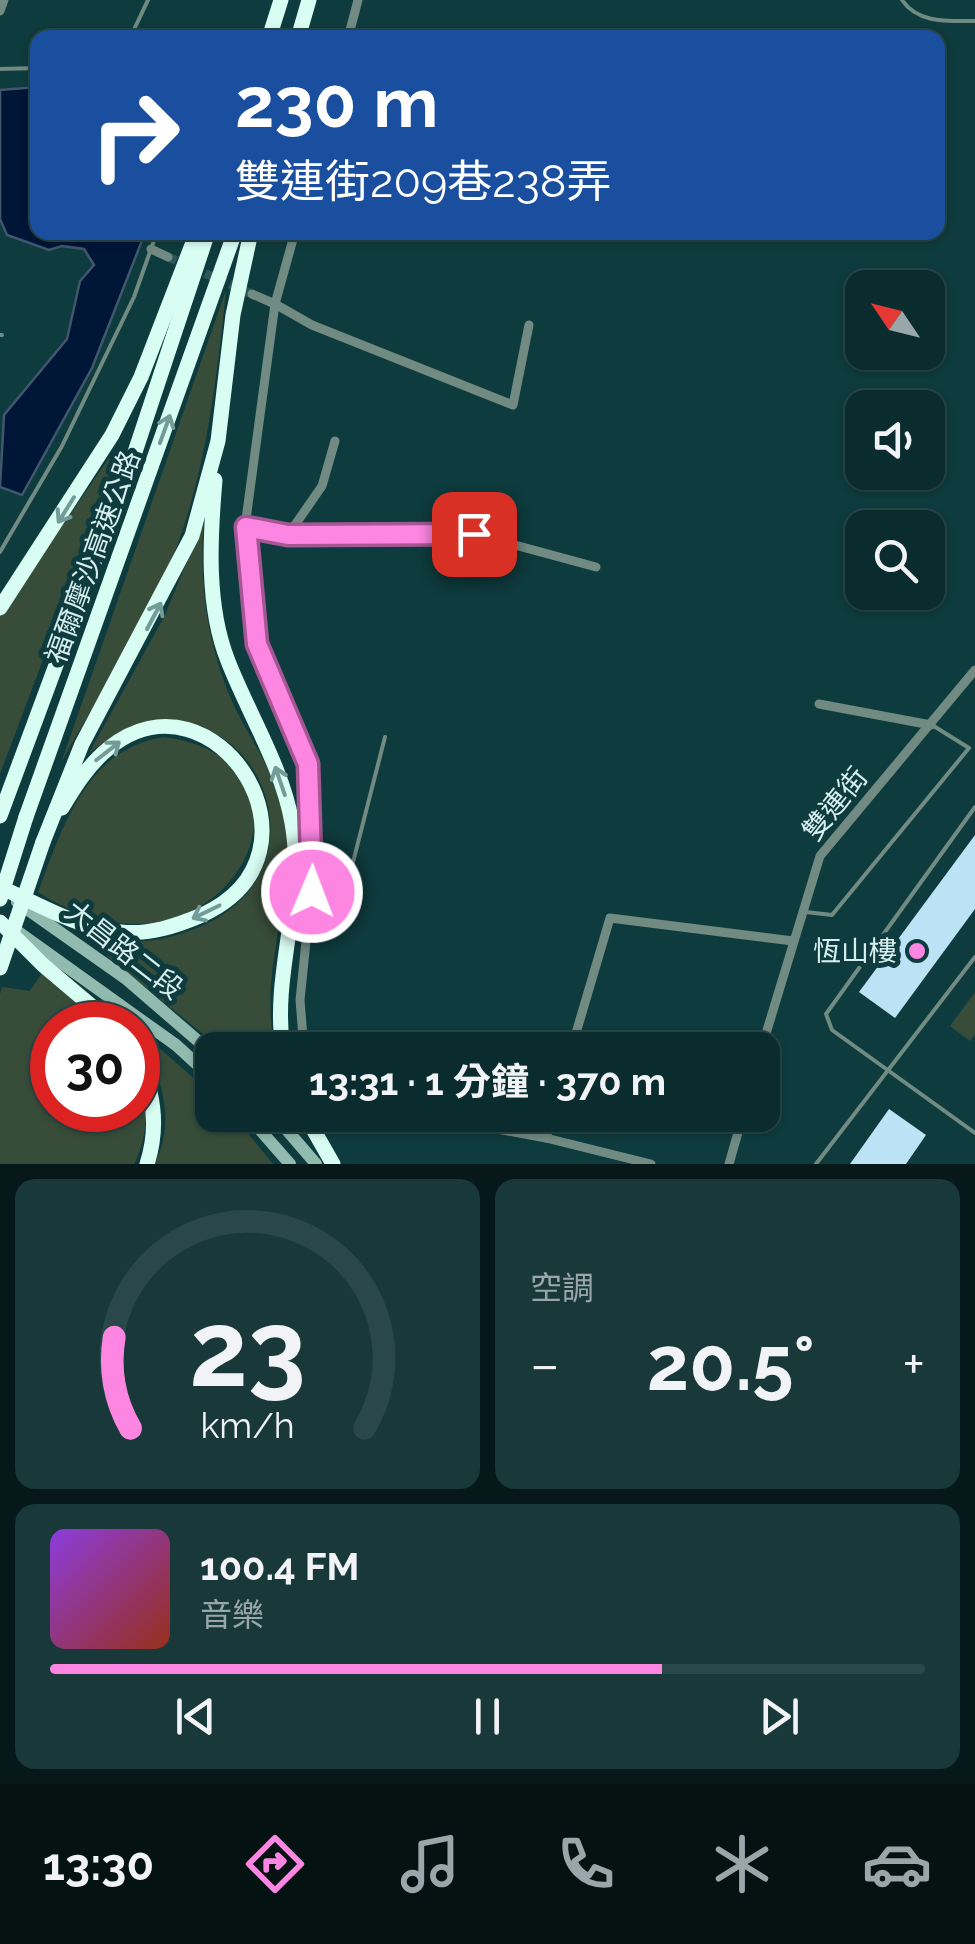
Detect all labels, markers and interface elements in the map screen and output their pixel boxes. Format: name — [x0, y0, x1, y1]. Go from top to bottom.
text: 230 m — [235, 61, 439, 143]
icon: right — [70, 70, 200, 200]
text: 雙連街209巷238弄 — [235, 155, 612, 208]
north arrow — [845, 270, 945, 370]
map controls — [845, 270, 945, 610]
button: sound — [845, 390, 945, 490]
one-way arrow — [157, 414, 175, 445]
street label: 福爾摩沙高速公路 — [39, 446, 147, 668]
pin — [432, 492, 517, 577]
one-way arrow — [56, 495, 77, 523]
icon: arrive — [447, 507, 502, 562]
button: search — [845, 510, 945, 610]
one-way arrow — [145, 601, 164, 631]
one-way arrow — [94, 741, 121, 762]
street label: 雙連街 — [796, 761, 874, 847]
one-way arrow — [269, 765, 287, 797]
position arrow — [260, 840, 364, 944]
street label: 大昌路二段 — [59, 894, 189, 1006]
one-way arrow — [192, 903, 221, 922]
place label: 恆山樓 — [813, 935, 897, 968]
marker: 恆山樓 — [906, 940, 928, 962]
speed limit sign: 30 — [30, 1002, 160, 1132]
text: 13:31 · 1 分鐘 · 370 m — [309, 1059, 666, 1104]
text: 空調 — [530, 1269, 594, 1306]
text: 23 — [189, 1288, 306, 1410]
text: 20.5° — [647, 1319, 815, 1408]
text: − — [530, 1332, 560, 1397]
text: + — [902, 1332, 925, 1397]
text: km/h — [200, 1404, 295, 1446]
text: 100.4 FM — [200, 1544, 360, 1589]
text: 音樂 — [200, 1596, 264, 1633]
icon: previous — [168, 1689, 223, 1744]
icon: pause — [460, 1689, 515, 1744]
icon: next — [752, 1689, 807, 1744]
icon: directions — [240, 1829, 310, 1899]
icon: music — [395, 1829, 465, 1899]
icon: phone — [551, 1829, 621, 1899]
icon: climate — [707, 1829, 777, 1899]
icon: car — [862, 1829, 932, 1899]
text: 13:30 — [43, 1838, 154, 1891]

